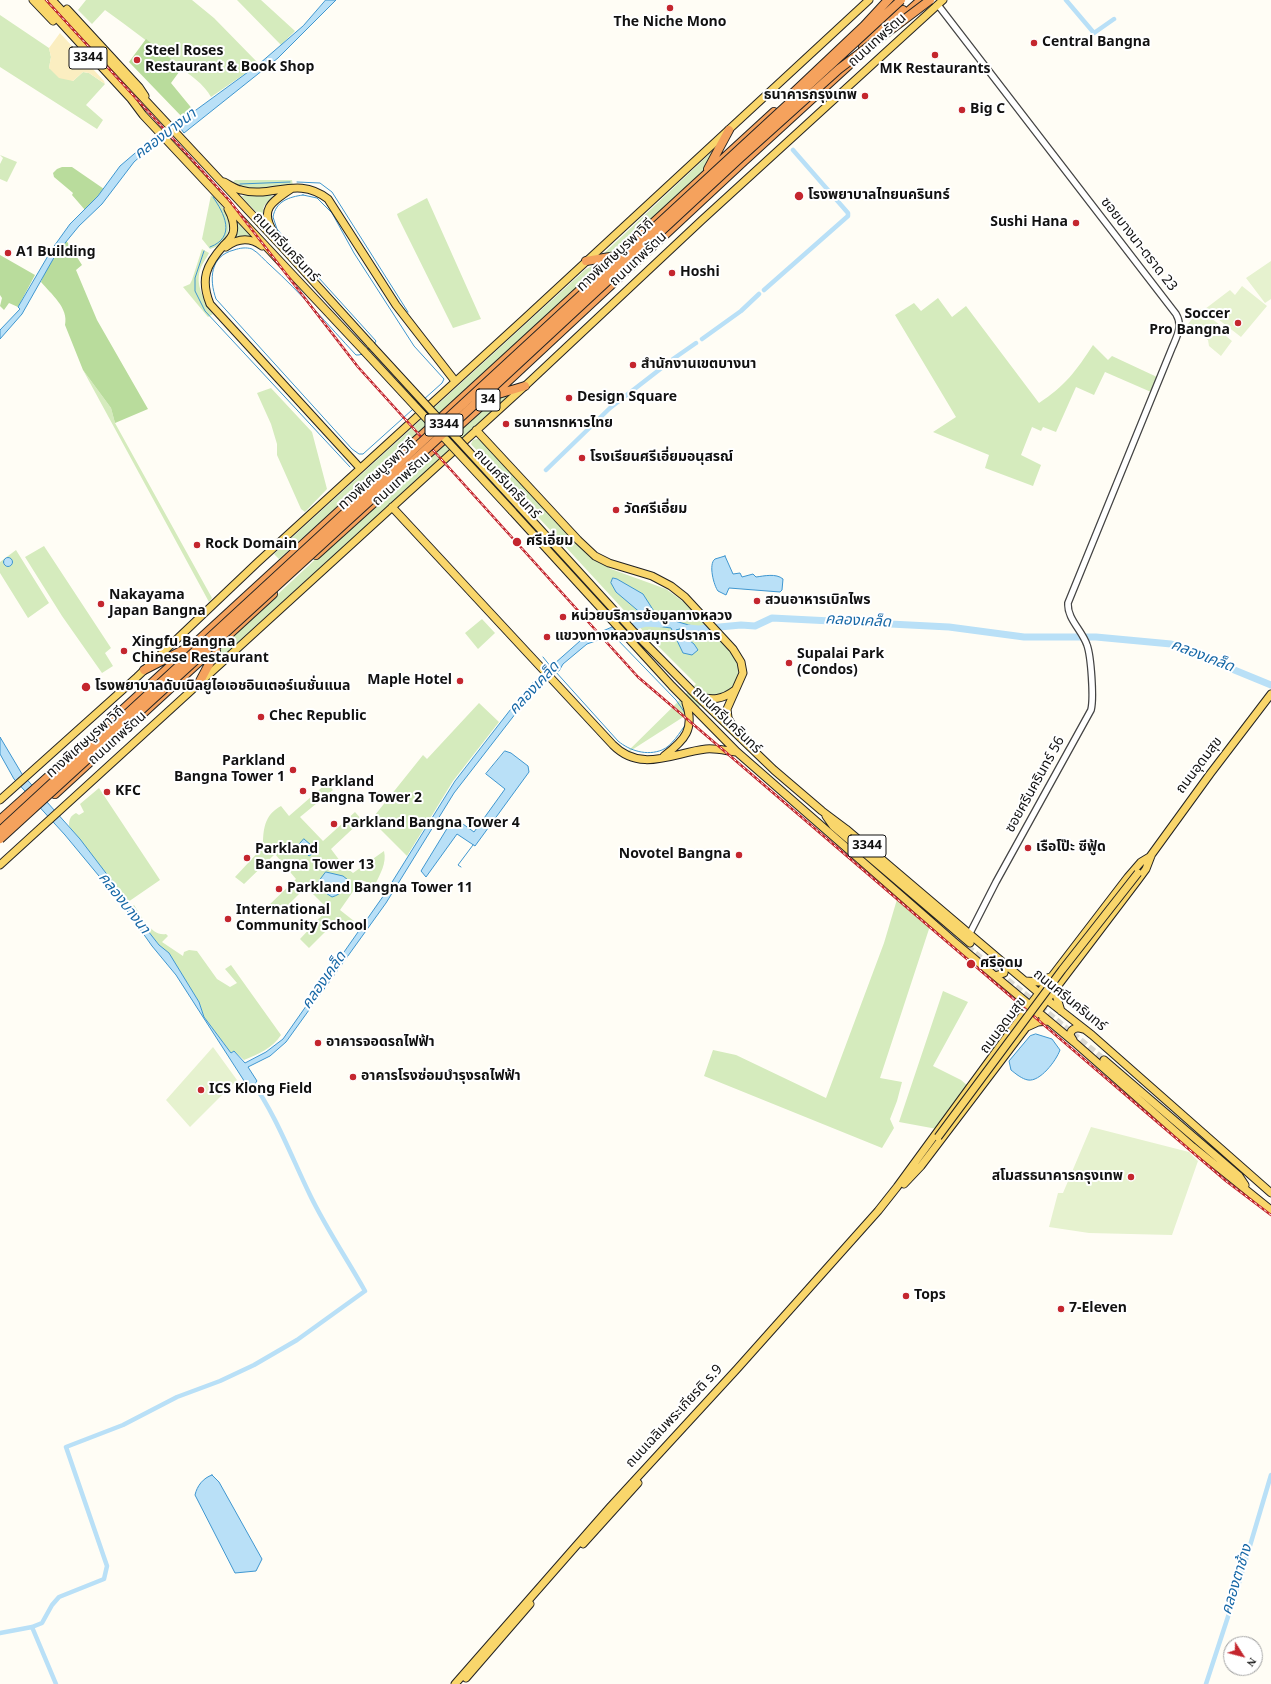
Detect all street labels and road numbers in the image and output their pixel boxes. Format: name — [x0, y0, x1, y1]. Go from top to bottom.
street label: ถนนเทพรัตน — [846, 11, 910, 71]
road number: 3344 — [69, 47, 107, 69]
street label: ซอยบางนา-ตราด 23 — [1096, 195, 1180, 295]
street label: ถนนศรีนครินทร์ — [248, 210, 322, 286]
street label: ทางพิเศษบูรพาวิถี — [574, 216, 658, 296]
street label: ถนนเทพรัตน — [607, 229, 671, 291]
road number: 34 — [476, 389, 500, 411]
road number: 3344 — [425, 414, 463, 436]
street label: ทางพิเศษบูรพาวิถี — [336, 436, 420, 514]
street label: ถนนศรีนครินทร์ — [469, 447, 543, 523]
street label: ถนนเทพรัตน — [370, 450, 434, 510]
street label: ถนนศรีนครินทร์ — [688, 684, 764, 758]
street label: ทางพิเศษบูรพาวิถี — [44, 704, 128, 782]
street label: ถนนเทพรัตน — [86, 709, 150, 769]
street label: ซอยศรีนครินทร์ 56 — [1003, 734, 1069, 836]
street label: ถนนอุดมสุข — [1173, 734, 1227, 798]
road number: 3344 — [848, 835, 886, 857]
street label: ถนนศรีนครินทร์ — [1029, 966, 1109, 1036]
street label: ถนนอุดมสุข — [977, 994, 1031, 1058]
street label: ถนนเฉลิมพระเกียรติ ร.9 — [623, 1362, 727, 1472]

